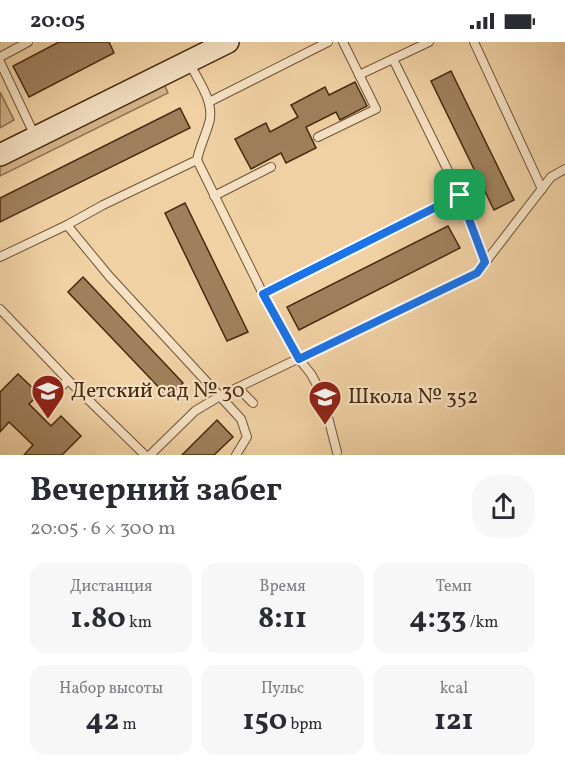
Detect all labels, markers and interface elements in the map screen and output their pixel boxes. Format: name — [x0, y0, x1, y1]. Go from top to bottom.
text: 20:05 — [30, 6, 85, 37]
pin — [434, 169, 485, 220]
icon: arrive — [443, 178, 476, 211]
school or university icon: Детский сад № 30 — [30, 373, 66, 420]
place label: Детский сад № 30 — [71, 377, 245, 406]
school or university icon: Школа № 352 — [307, 379, 343, 426]
place label: Школа № 352 — [348, 383, 478, 412]
text: Вечерний забег — [30, 469, 282, 515]
button: share — [472, 475, 535, 538]
text: 20:05 · 6 × 300 m — [30, 515, 176, 543]
text: Дистанция — [70, 576, 152, 598]
text: Время — [259, 576, 306, 598]
text: Темп — [436, 576, 472, 598]
text: 1.80 — [70, 598, 126, 640]
text: 8:11 — [258, 598, 307, 640]
text: 4:33 — [409, 598, 466, 640]
text: km — [126, 612, 152, 634]
text: /km — [466, 612, 498, 634]
text: Набор высоты — [59, 678, 163, 700]
text: Пульс — [261, 678, 304, 700]
text: kcal — [440, 678, 468, 700]
text: 42 — [86, 700, 119, 742]
text: 150 — [243, 700, 287, 742]
text: 121 — [434, 700, 474, 742]
text: m — [119, 714, 137, 736]
text: bpm — [287, 714, 322, 736]

